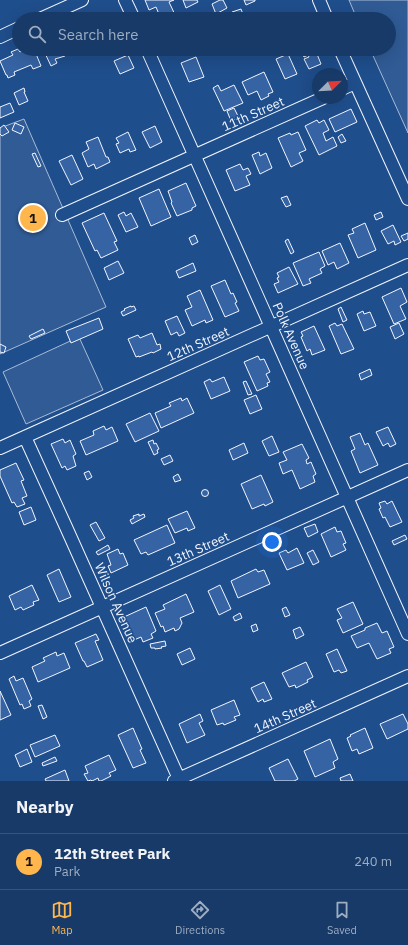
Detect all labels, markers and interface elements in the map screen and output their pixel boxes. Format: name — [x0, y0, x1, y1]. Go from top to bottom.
search box — [12, 12, 396, 56]
icon: search — [26, 23, 48, 45]
text: Search here — [58, 25, 138, 44]
north arrow — [312, 68, 348, 104]
street label: 11th Street — [219, 93, 287, 135]
pin: 1 — [20, 203, 46, 233]
street label: Polk Avenue — [269, 300, 313, 372]
street label: 12th Street — [164, 323, 232, 365]
street label: 13th Street — [164, 528, 232, 570]
your location — [262, 532, 282, 552]
street label: Wilson Avenue — [91, 560, 141, 646]
street label: 14th Street — [251, 695, 319, 737]
text: Nearby — [16, 796, 74, 818]
text: 12th Street Park — [54, 844, 170, 863]
text: 1 — [25, 853, 33, 870]
text: 240 m — [354, 853, 392, 870]
text: Park — [54, 863, 80, 880]
tab: Map — [51, 899, 73, 937]
tab: Directions — [175, 899, 225, 937]
tab: Saved — [327, 899, 357, 937]

